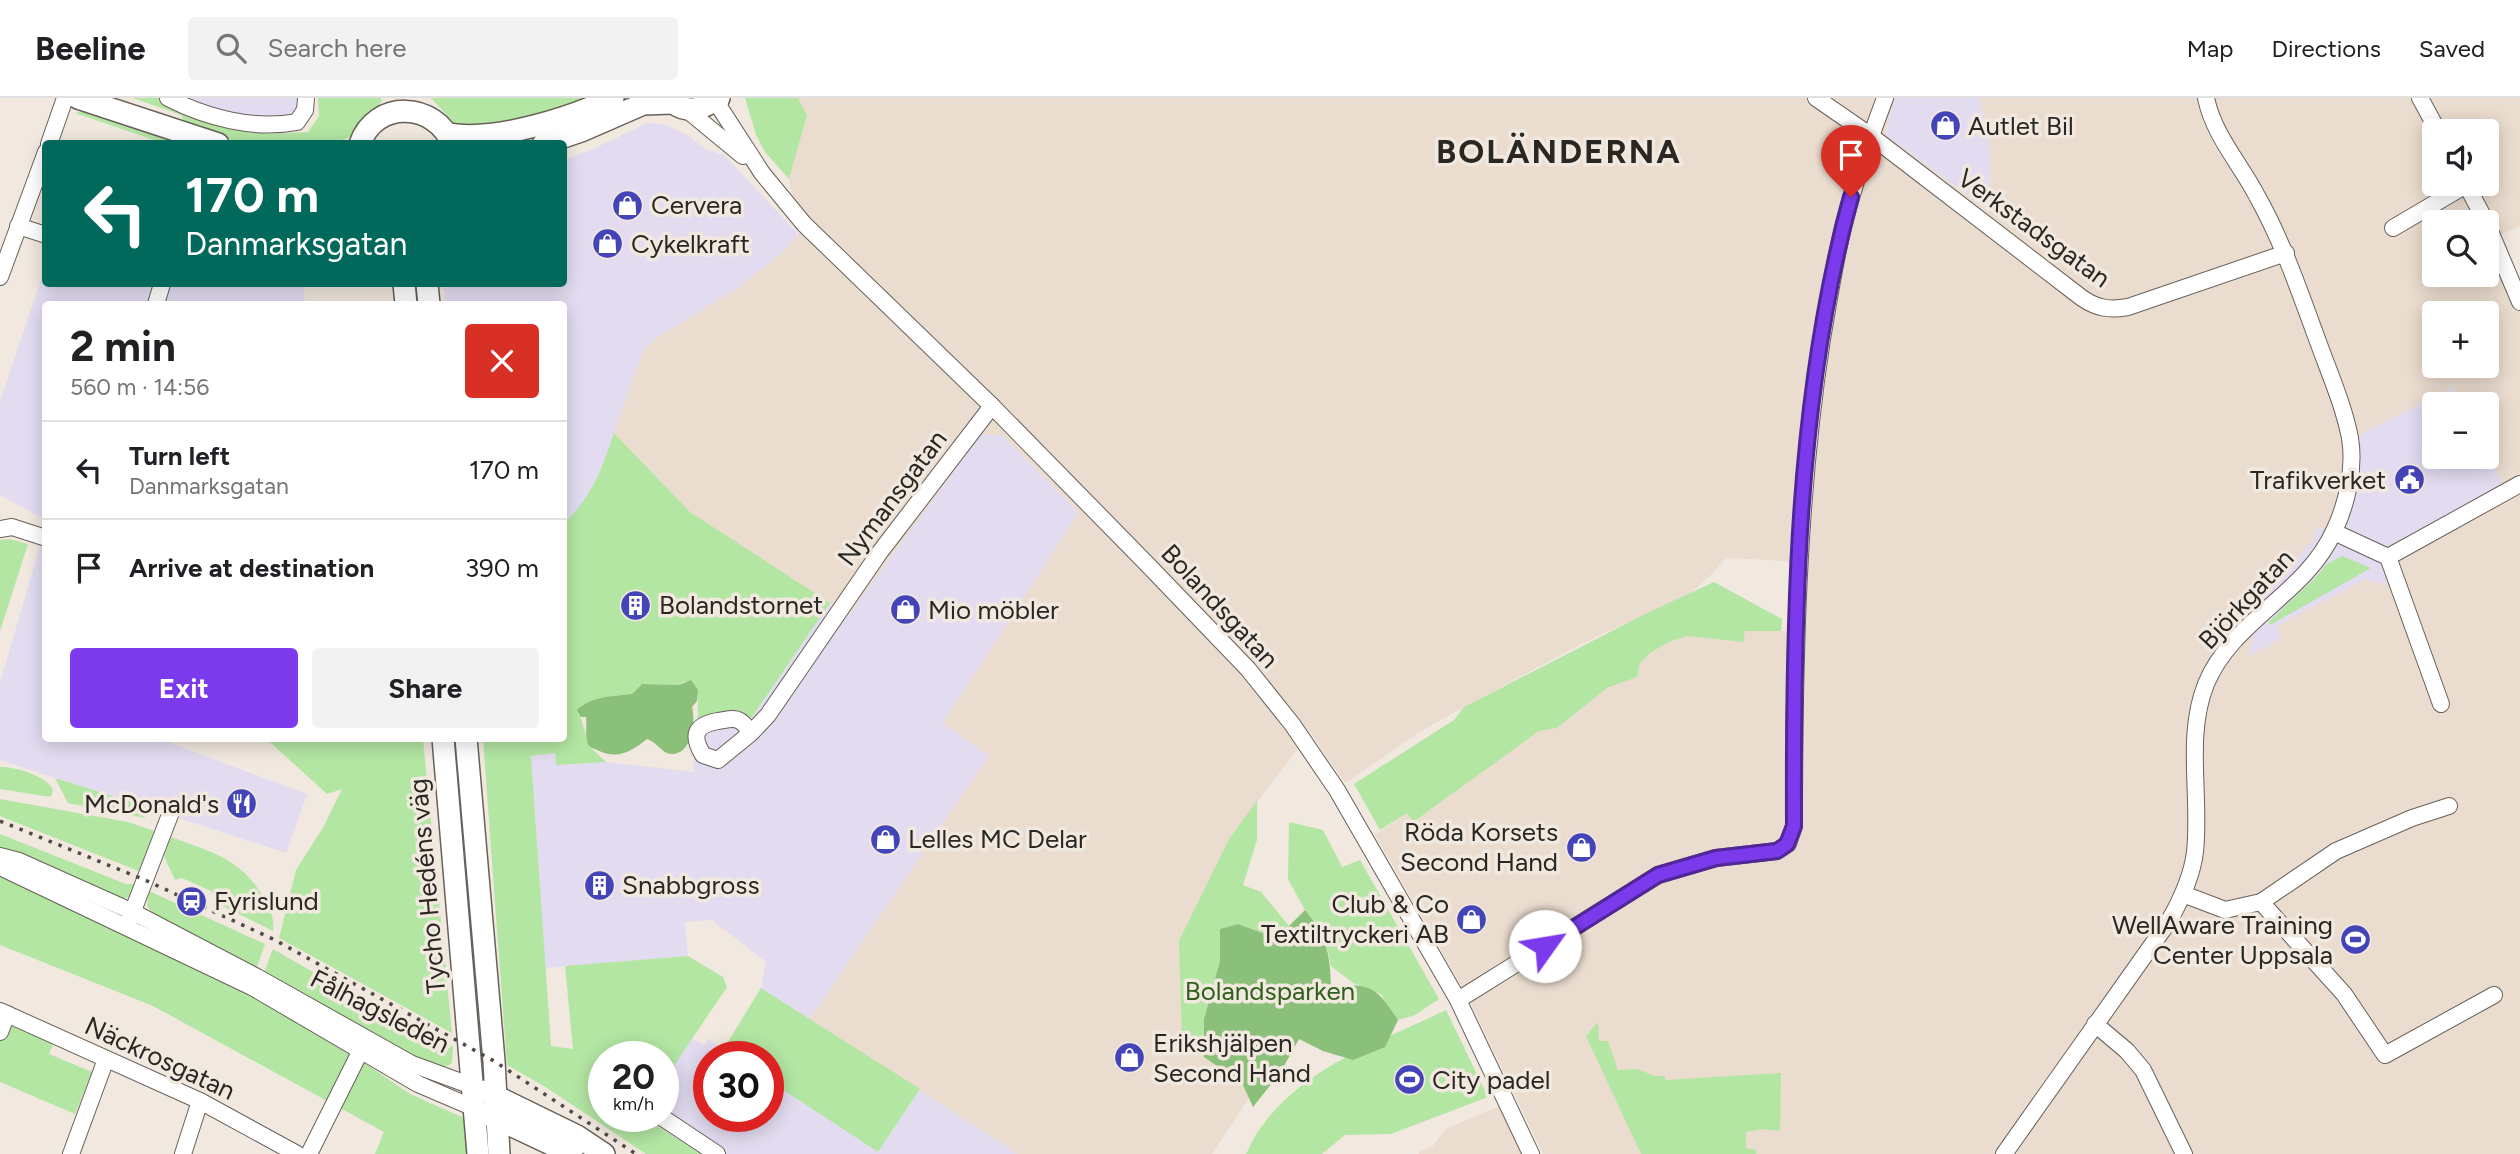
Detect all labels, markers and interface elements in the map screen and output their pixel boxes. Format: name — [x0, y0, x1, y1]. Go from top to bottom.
search box — [188, 17, 678, 80]
text: Beeline — [35, 29, 146, 68]
icon: search — [212, 29, 250, 67]
text: Search here — [268, 32, 406, 64]
text: Map — [2187, 34, 2233, 63]
text: Directions — [2271, 34, 2381, 63]
text: Saved — [2419, 34, 2485, 63]
shop icon: Autlet Bil — [1928, 109, 1962, 143]
place label: Autlet Bil — [1968, 110, 2074, 142]
map controls — [2422, 119, 2499, 469]
button: sound — [2422, 119, 2499, 196]
pin — [1821, 125, 1881, 197]
district label: BOLÄNDERNA — [1436, 132, 1682, 171]
icon: arrive — [1832, 136, 1870, 174]
street label: Verkstadsgatan — [1951, 162, 2117, 294]
text: 170 m — [185, 165, 319, 224]
icon: left — [70, 168, 161, 259]
shop icon: Cervera — [611, 188, 645, 222]
place label: Cervera — [651, 189, 742, 221]
button: search — [2422, 210, 2499, 287]
text: Danmarksgatan — [185, 225, 407, 263]
shop icon: Cykelkraft — [591, 227, 625, 261]
place label: Cykelkraft — [631, 228, 750, 260]
button: + — [2422, 301, 2499, 378]
text: 2 min — [70, 321, 176, 372]
button: close — [465, 324, 539, 398]
text: 560 m · 14:56 — [70, 373, 209, 401]
button: − — [2422, 392, 2499, 469]
street label: Nymansgatan — [831, 424, 953, 572]
text: Turn left — [129, 440, 230, 472]
icon: left — [70, 451, 108, 489]
text: 170 m — [469, 454, 539, 486]
public building icon: Trafikverket — [2392, 463, 2426, 497]
place label: Trafikverket — [2250, 464, 2386, 496]
text: Danmarksgatan — [129, 472, 289, 500]
street label: Bolandsgatan — [1154, 537, 1286, 675]
street label: Björkgatan — [2192, 542, 2300, 656]
icon: arrive — [70, 549, 108, 587]
text: Arrive at destination — [129, 552, 374, 584]
text: 390 m — [465, 552, 539, 584]
building icon: Bolandstornet — [619, 588, 653, 622]
place label: Bolandstornet — [659, 589, 823, 621]
shop icon: Mio möbler — [888, 593, 922, 627]
place label: Mio möbler — [928, 594, 1059, 626]
button: Exit — [70, 648, 298, 728]
button: Share — [312, 648, 539, 728]
street label: Tycho Hedéns väg — [402, 777, 452, 995]
restaurant icon: McDonald's — [225, 787, 259, 821]
place label: McDonald's — [84, 788, 219, 820]
place label: Röda Korsets Second Hand — [1400, 816, 1558, 878]
shop icon: Lelles MC Delar — [868, 822, 902, 856]
place label: Lelles MC Delar — [908, 823, 1087, 855]
shop icon: Röda Korsets Second Hand — [1564, 830, 1598, 864]
building icon: Snabbgross — [582, 868, 616, 902]
place label: Snabbgross — [622, 869, 760, 901]
station icon: Fyrislund — [174, 884, 208, 918]
place label: Fyrislund — [214, 885, 319, 917]
place label: Club & Co Textiltryckeri AB — [1261, 888, 1449, 950]
shop icon: Club & Co Textiltryckeri AB — [1455, 902, 1489, 936]
position arrow — [1508, 909, 1582, 983]
place label: WellAware Training Center Uppsala — [2112, 909, 2333, 971]
sports icon: WellAware Training Center Uppsala — [2339, 923, 2373, 957]
street label: Fålhagsleden — [305, 962, 455, 1060]
park label: Bolandsparken — [1185, 975, 1355, 1007]
street label: Näckrosgatan — [80, 1009, 240, 1107]
place label: Erikshjälpen Second Hand — [1153, 1027, 1311, 1089]
speed limit sign: 30 — [693, 1041, 784, 1132]
shop icon: Erikshjälpen Second Hand — [1113, 1041, 1147, 1075]
text: 20 — [612, 1056, 655, 1098]
sports icon: City padel — [1392, 1063, 1426, 1097]
place label: City padel — [1432, 1064, 1550, 1096]
text: km/h — [613, 1093, 654, 1115]

